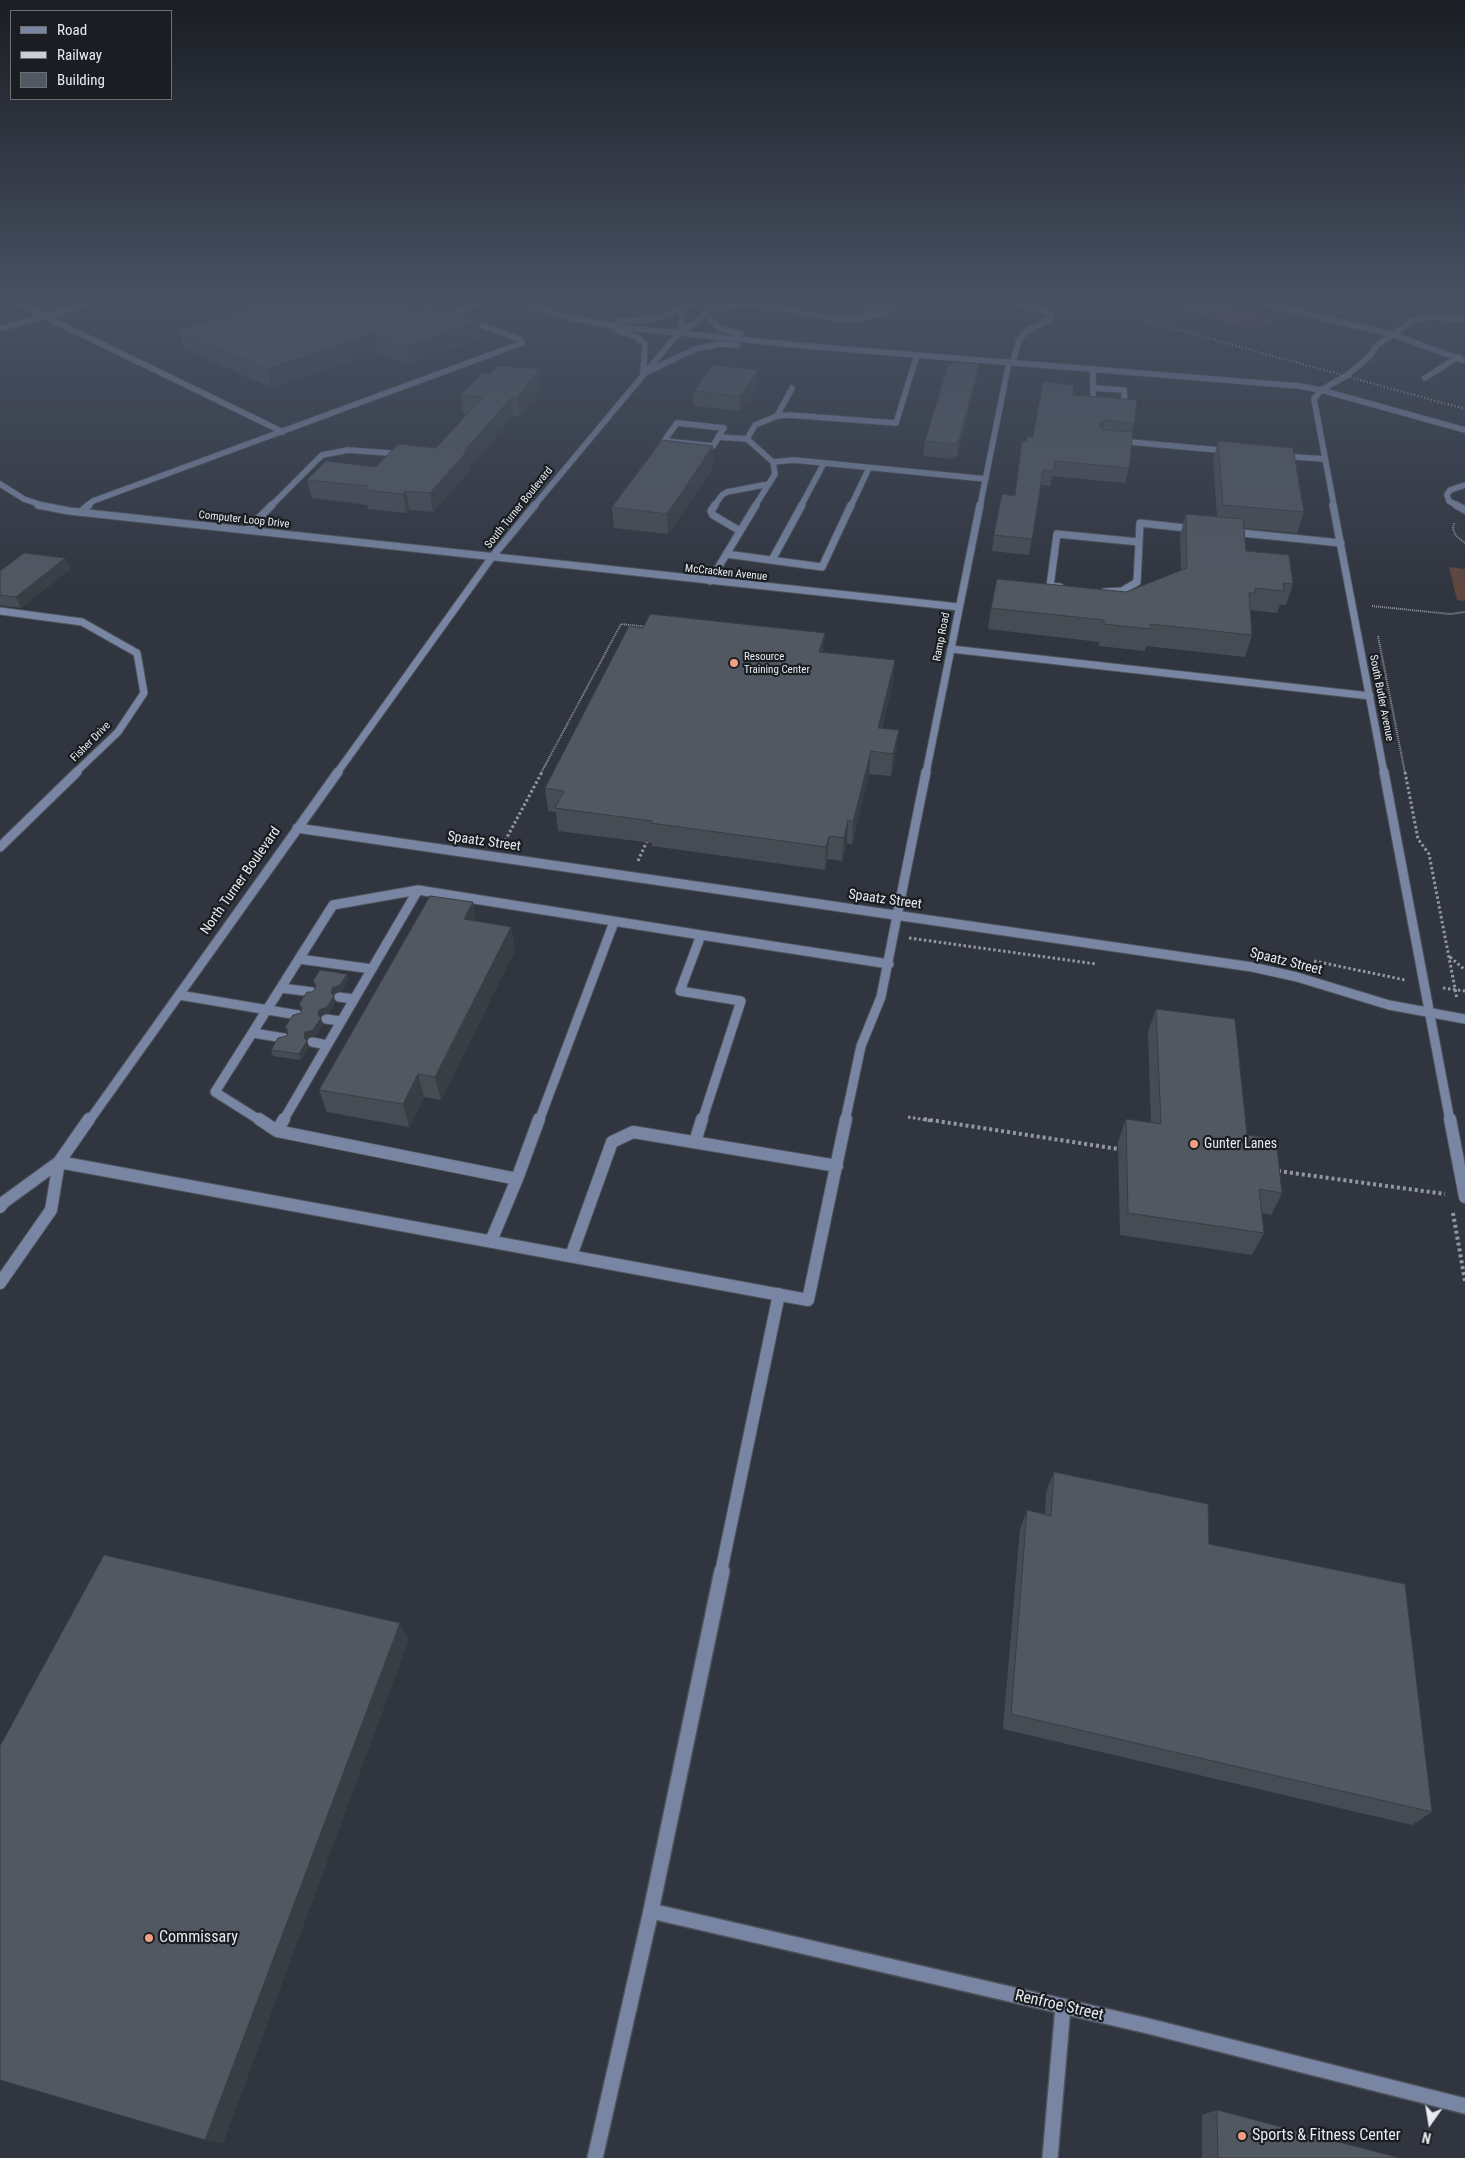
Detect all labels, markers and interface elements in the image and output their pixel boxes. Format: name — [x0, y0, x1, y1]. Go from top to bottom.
legend — [10, 10, 172, 100]
text: Road — [57, 21, 87, 39]
text: Railway — [57, 46, 102, 64]
text: Building — [57, 71, 105, 89]
street label: South Turner Boulevard — [482, 465, 556, 551]
street label: Computer Loop Drive — [198, 509, 290, 531]
street label: McCracken Avenue — [684, 562, 768, 584]
street label: Ramp Road — [931, 611, 953, 663]
place label: Resource Training Center — [744, 650, 810, 676]
street label: South Butler Avenue — [1366, 654, 1396, 742]
marker: Resource Training Center — [728, 657, 740, 669]
street label: Fisher Drive — [68, 719, 114, 765]
street label: North Turner Boulevard — [197, 824, 285, 938]
street label: Spaatz Street — [446, 829, 522, 855]
street label: Spaatz Street — [847, 887, 923, 913]
street label: Spaatz Street — [1248, 945, 1324, 979]
place label: Gunter Lanes — [1204, 1136, 1277, 1152]
marker: Gunter Lanes — [1188, 1138, 1200, 1150]
place label: Commissary — [159, 1928, 238, 1948]
marker: Commissary — [143, 1932, 155, 1944]
street label: Renfroe Street — [1013, 1986, 1105, 2026]
north arrow — [1405, 2098, 1455, 2148]
place label: Sports & Fitness Center — [1252, 2126, 1401, 2146]
text: N — [1421, 2129, 1433, 2146]
marker: Sports & Fitness Center — [1236, 2130, 1248, 2142]

